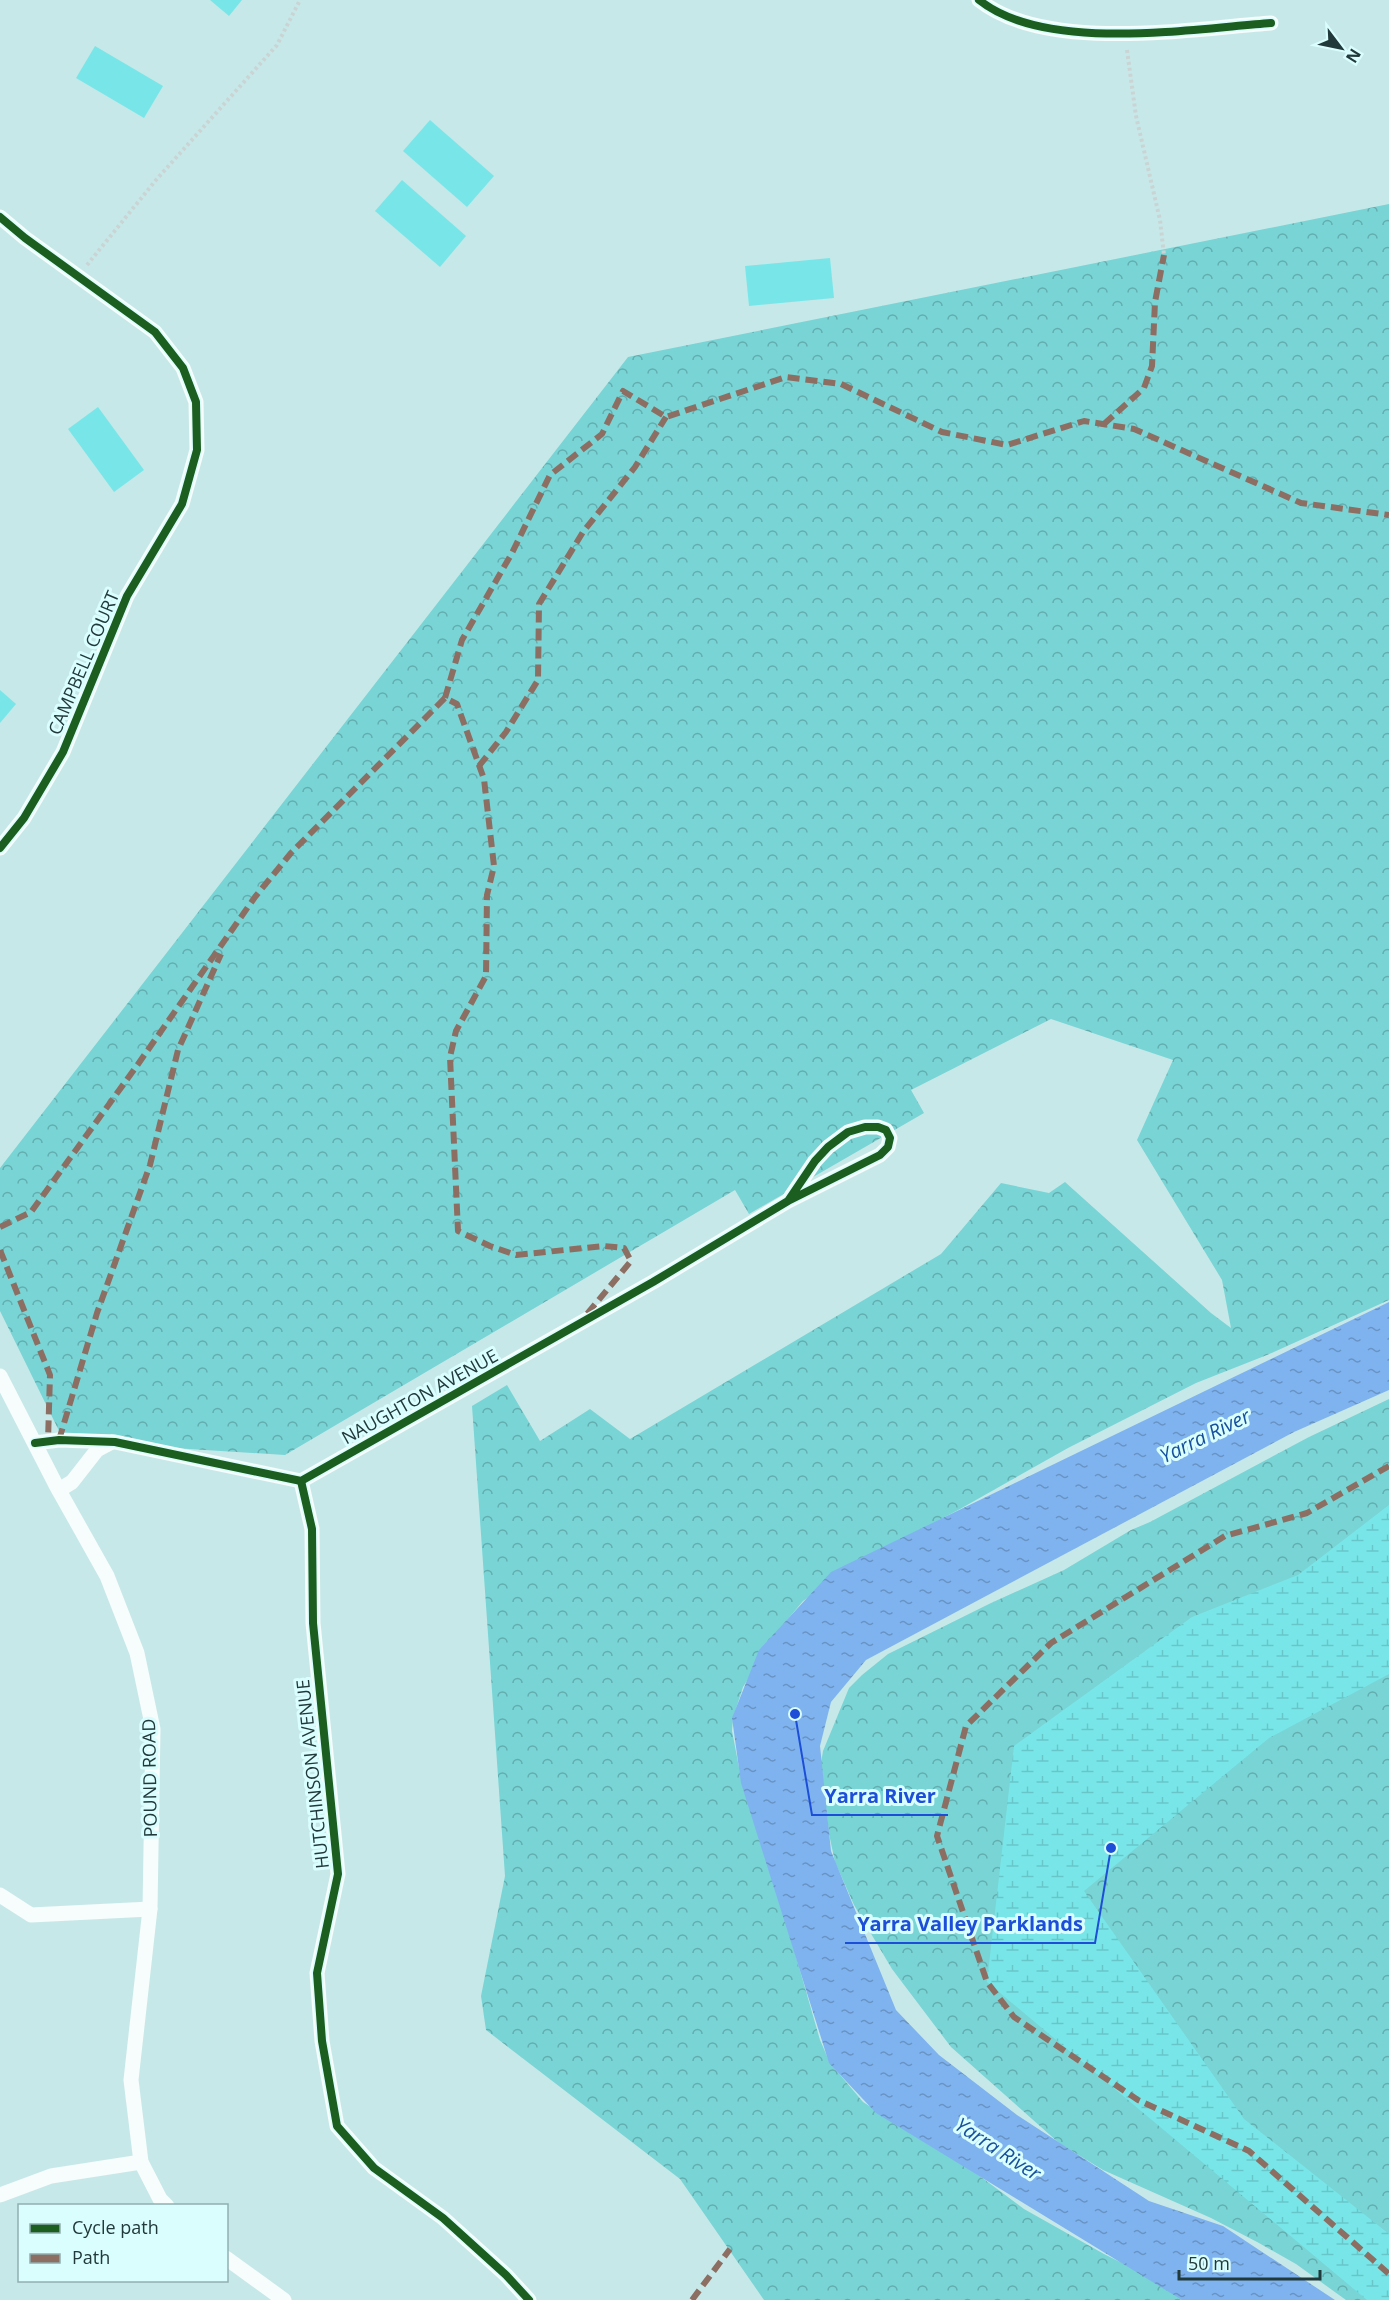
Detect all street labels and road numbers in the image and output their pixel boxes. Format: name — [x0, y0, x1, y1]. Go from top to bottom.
street label: CAMPBELL COURT — [42, 587, 124, 738]
street label: NAUGHTON AVENUE — [337, 1343, 502, 1449]
street label: HUTCHINSON AVENUE — [290, 1678, 334, 1870]
street label: POUND ROAD — [136, 1718, 162, 1838]

